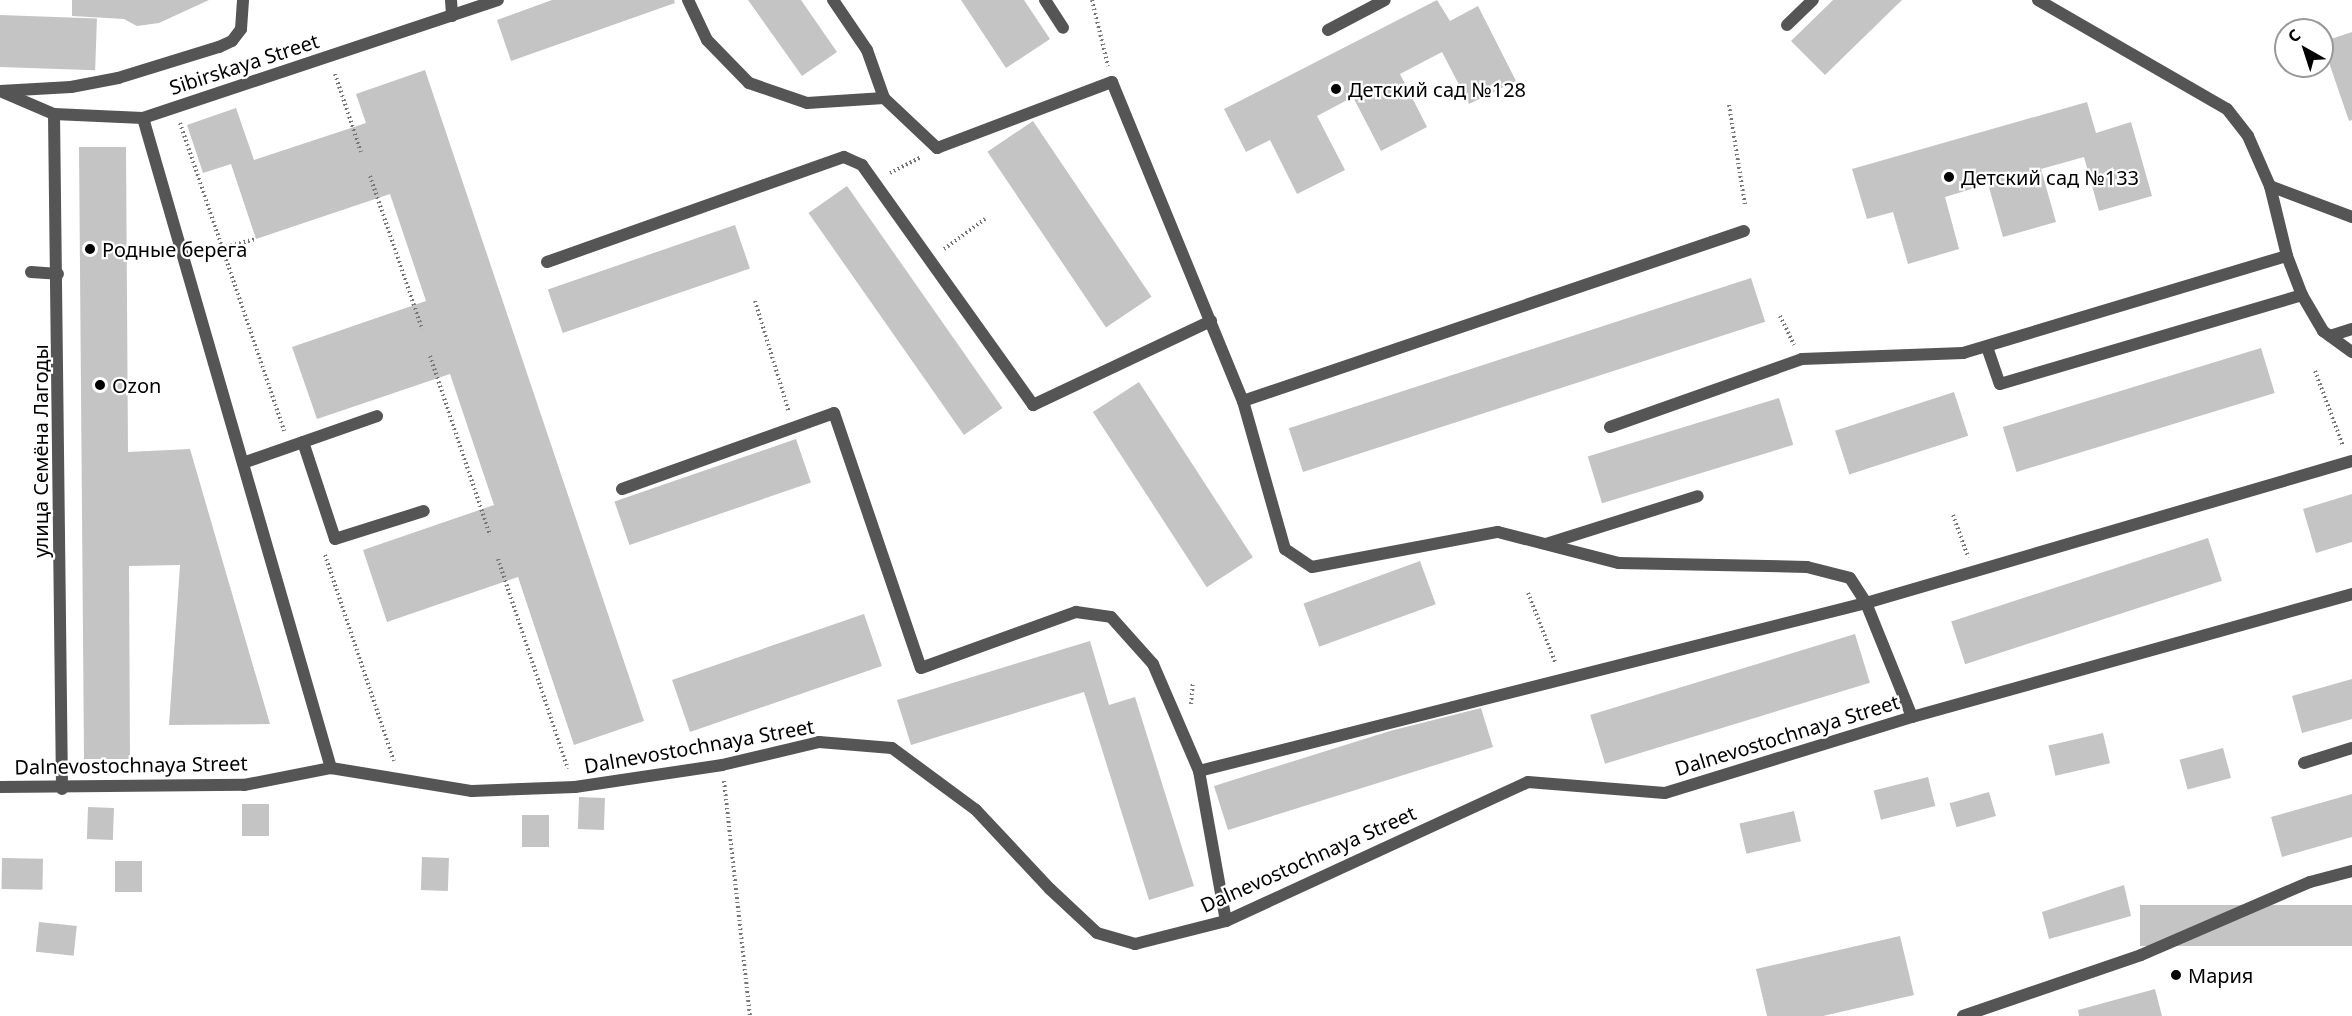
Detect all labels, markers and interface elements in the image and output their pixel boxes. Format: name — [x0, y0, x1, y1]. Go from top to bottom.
north arrow — [2274, 18, 2334, 78]
text: С — [2283, 24, 2305, 47]
street label: Sibirskaya Street — [166, 29, 322, 99]
place label: Детский сад №128 — [1348, 77, 1526, 101]
marker: Детский сад №128 — [1329, 82, 1343, 96]
place label: Детский сад №133 — [1961, 165, 2139, 189]
marker: Детский сад №133 — [1942, 170, 1956, 184]
place label: Родные берега — [102, 237, 247, 261]
marker: Родные берега — [83, 242, 97, 256]
street label: улица Семёна Лагоды — [28, 344, 52, 558]
place label: Ozon — [112, 373, 161, 397]
marker: Ozon — [93, 378, 107, 392]
street label: Dalnevostochnaya Street — [1672, 689, 1902, 781]
street label: Dalnevostochnaya Street — [582, 714, 816, 778]
street label: Dalnevostochnaya Street — [14, 751, 248, 779]
street label: Dalnevostochnaya Street — [1197, 801, 1419, 917]
place label: Мария — [2188, 963, 2253, 987]
marker: Мария — [2169, 968, 2183, 982]

